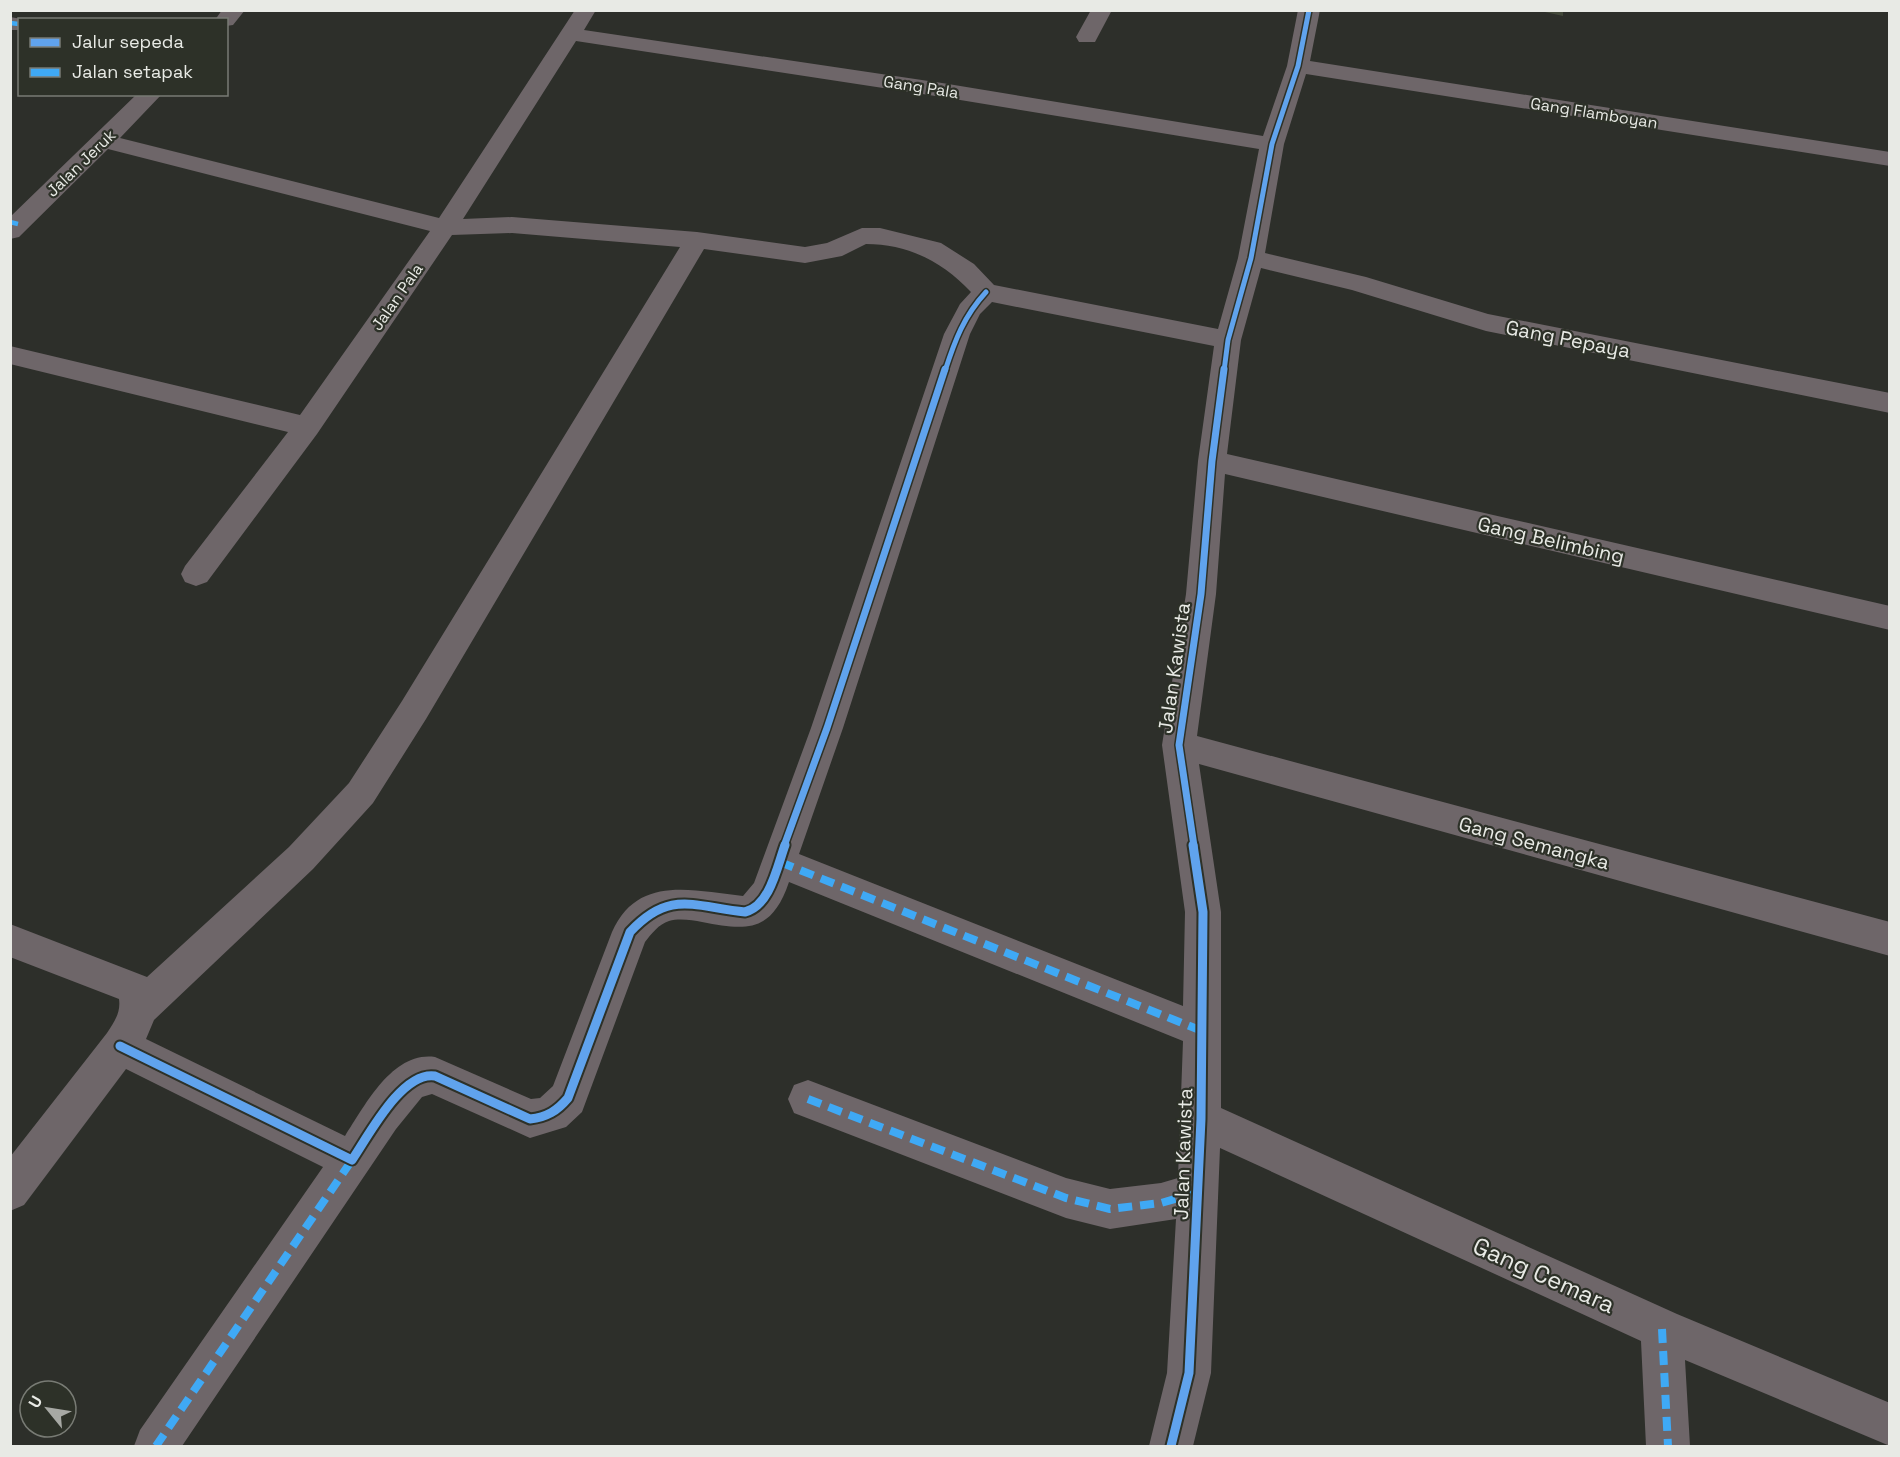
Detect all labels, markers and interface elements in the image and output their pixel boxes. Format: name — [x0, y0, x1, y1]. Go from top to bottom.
legend — [18, 18, 228, 96]
text: Jalur sepeda — [72, 30, 184, 53]
text: Jalan setapak — [72, 60, 193, 83]
street label: Gang Pala — [882, 71, 960, 103]
street label: Gang Flamboyan — [1529, 93, 1659, 133]
street label: Jalan Jeruk — [42, 125, 120, 201]
street label: Jalan Pala — [366, 259, 428, 335]
street label: Gang Pepaya — [1504, 314, 1632, 364]
street label: Gang Belimbing — [1475, 510, 1627, 570]
street label: Jalan Kawista — [1152, 601, 1196, 735]
street label: Gang Semangka — [1456, 810, 1612, 876]
street label: Jalan Kawista — [1168, 1088, 1198, 1220]
street label: Gang Cemara — [1468, 1230, 1620, 1320]
north arrow — [18, 1379, 78, 1439]
text: U — [24, 1392, 47, 1412]

